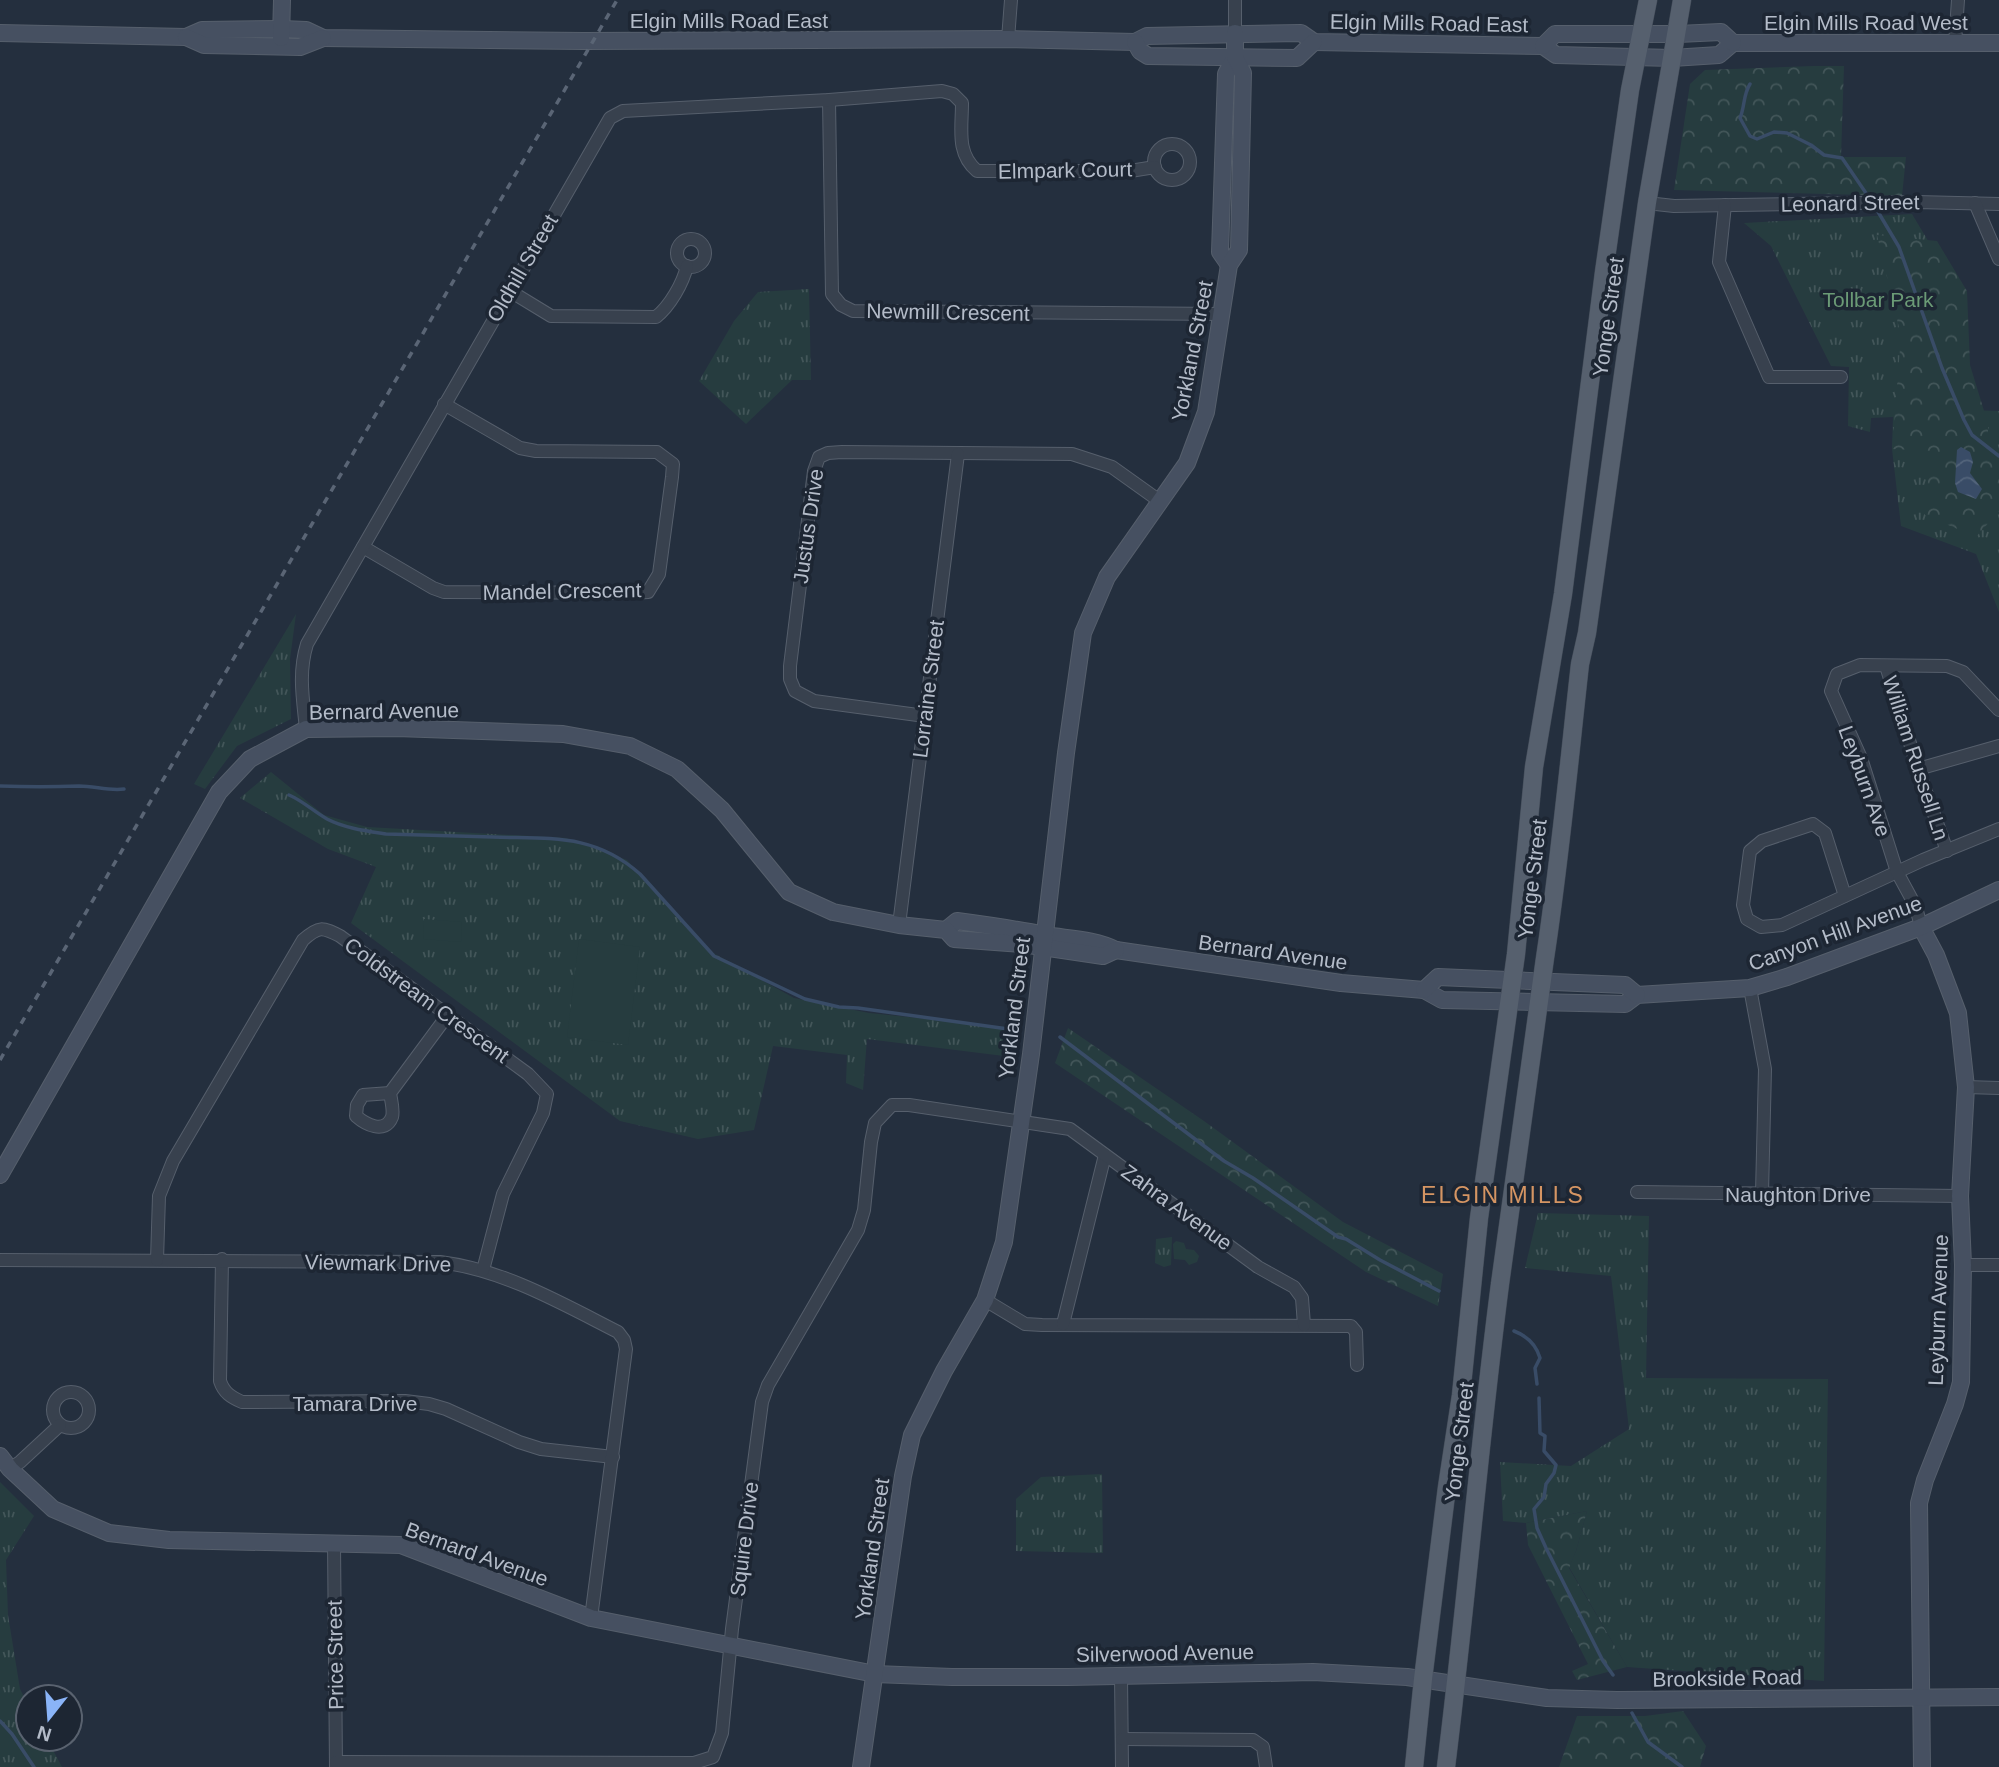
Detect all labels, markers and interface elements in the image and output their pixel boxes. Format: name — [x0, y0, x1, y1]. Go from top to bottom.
street label: Elgin Mills Road East — [630, 9, 828, 32]
street label: Elgin Mills Road East — [1330, 10, 1529, 36]
street label: Elgin Mills Road West — [1764, 11, 1968, 34]
street label: Elmpark Court — [998, 157, 1132, 183]
street label: Leonard Street — [1780, 190, 1920, 216]
street label: Oldhill Street — [482, 210, 562, 326]
street label: Yonge Street — [1588, 256, 1628, 378]
street label: Yorkland Street — [1167, 279, 1217, 423]
park label: Tollbar Park — [1823, 288, 1934, 311]
street label: Newmill Crescent — [866, 299, 1030, 325]
street label: Justus Drive — [789, 467, 827, 585]
street label: Mandel Crescent — [482, 578, 642, 604]
street label: Lorraine Street — [908, 619, 948, 759]
street label: William Russell Ln — [1879, 673, 1953, 843]
street label: Bernard Avenue — [309, 698, 459, 724]
street label: Leyburn Ave — [1834, 722, 1896, 840]
street label: Yonge Street — [1513, 818, 1551, 940]
street label: Canyon Hill Avenue — [1745, 891, 1925, 975]
street label: Bernard Avenue — [1197, 930, 1349, 974]
street label: Coldstream Crescent — [340, 933, 514, 1067]
street label: Yorkland Street — [994, 936, 1034, 1080]
street label: Zahra Avenue — [1117, 1159, 1237, 1255]
district label: ELGIN MILLS — [1421, 1182, 1585, 1208]
street label: Naughton Drive — [1725, 1183, 1871, 1206]
street label: Leyburn Avenue — [1924, 1234, 1952, 1386]
street label: Viewmark Drive — [304, 1250, 452, 1276]
street label: Yonge Street — [1440, 1381, 1478, 1503]
street label: Tamara Drive — [293, 1392, 417, 1415]
street label: Yorkland Street — [851, 1477, 893, 1621]
street label: Squire Drive — [726, 1480, 762, 1598]
street label: Bernard Avenue — [402, 1518, 552, 1590]
street label: Price Street — [323, 1600, 347, 1710]
street label: Silverwood Avenue — [1076, 1640, 1254, 1666]
street label: Brookside Road — [1652, 1665, 1802, 1691]
north arrow — [14, 1683, 84, 1753]
text: N — [35, 1722, 54, 1746]

